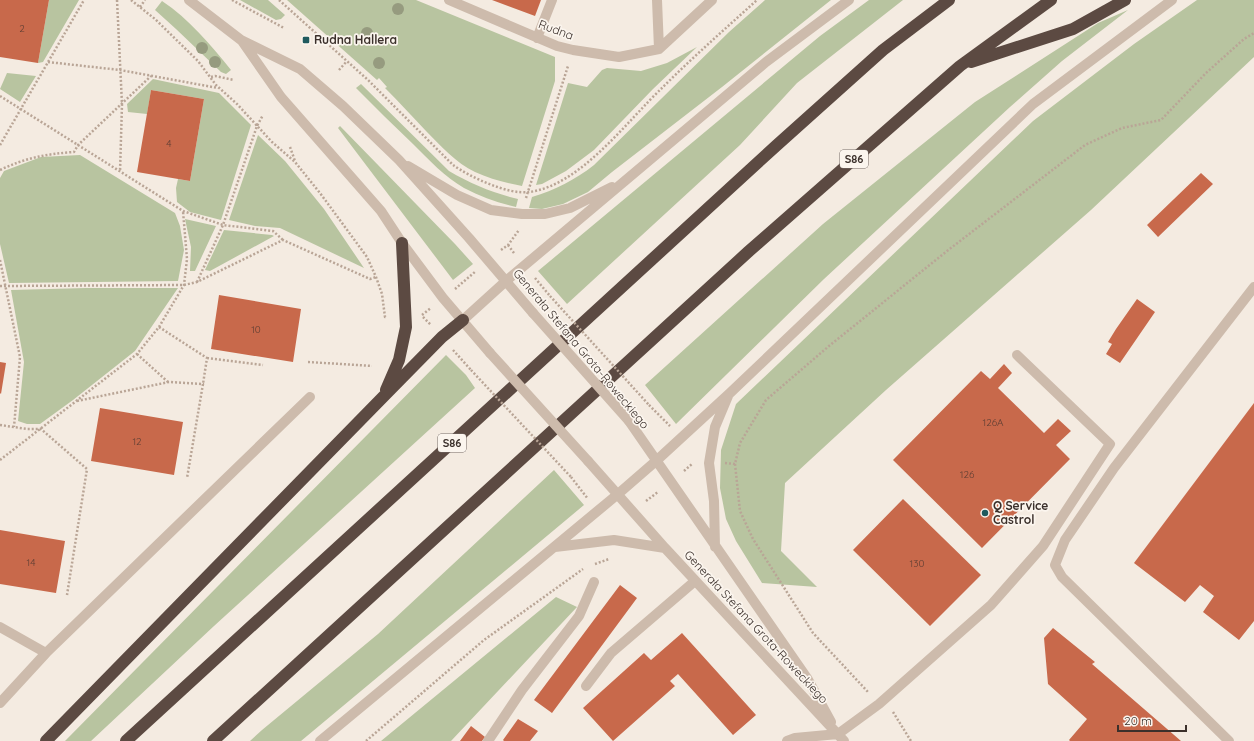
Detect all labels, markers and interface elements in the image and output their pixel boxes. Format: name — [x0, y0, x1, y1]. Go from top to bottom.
street label: Rudna — [537, 16, 576, 43]
house number: 2 — [19, 22, 25, 35]
place label: Rudna Hallera — [314, 32, 397, 47]
marker: Rudna Hallera — [301, 35, 311, 45]
house number: 4 — [166, 137, 172, 150]
road number: S86 — [840, 150, 868, 168]
street label: Generała Stefana Grota-Roweckiego — [510, 266, 653, 432]
house number: 10 — [251, 323, 261, 336]
house number: 126A — [982, 416, 1004, 429]
road number: S86 — [438, 434, 466, 452]
house number: 12 — [132, 435, 142, 448]
house number: 126 — [960, 468, 975, 481]
place label: Q Service Castrol — [993, 498, 1048, 527]
marker: Q Service Castrol — [980, 508, 990, 518]
street label: Generała Stefana Grota-Roweckiego — [681, 547, 831, 706]
house number: 14 — [27, 556, 35, 569]
house number: 130 — [910, 557, 924, 570]
scale bar — [1118, 707, 1186, 733]
text: 20 m — [1124, 713, 1152, 728]

